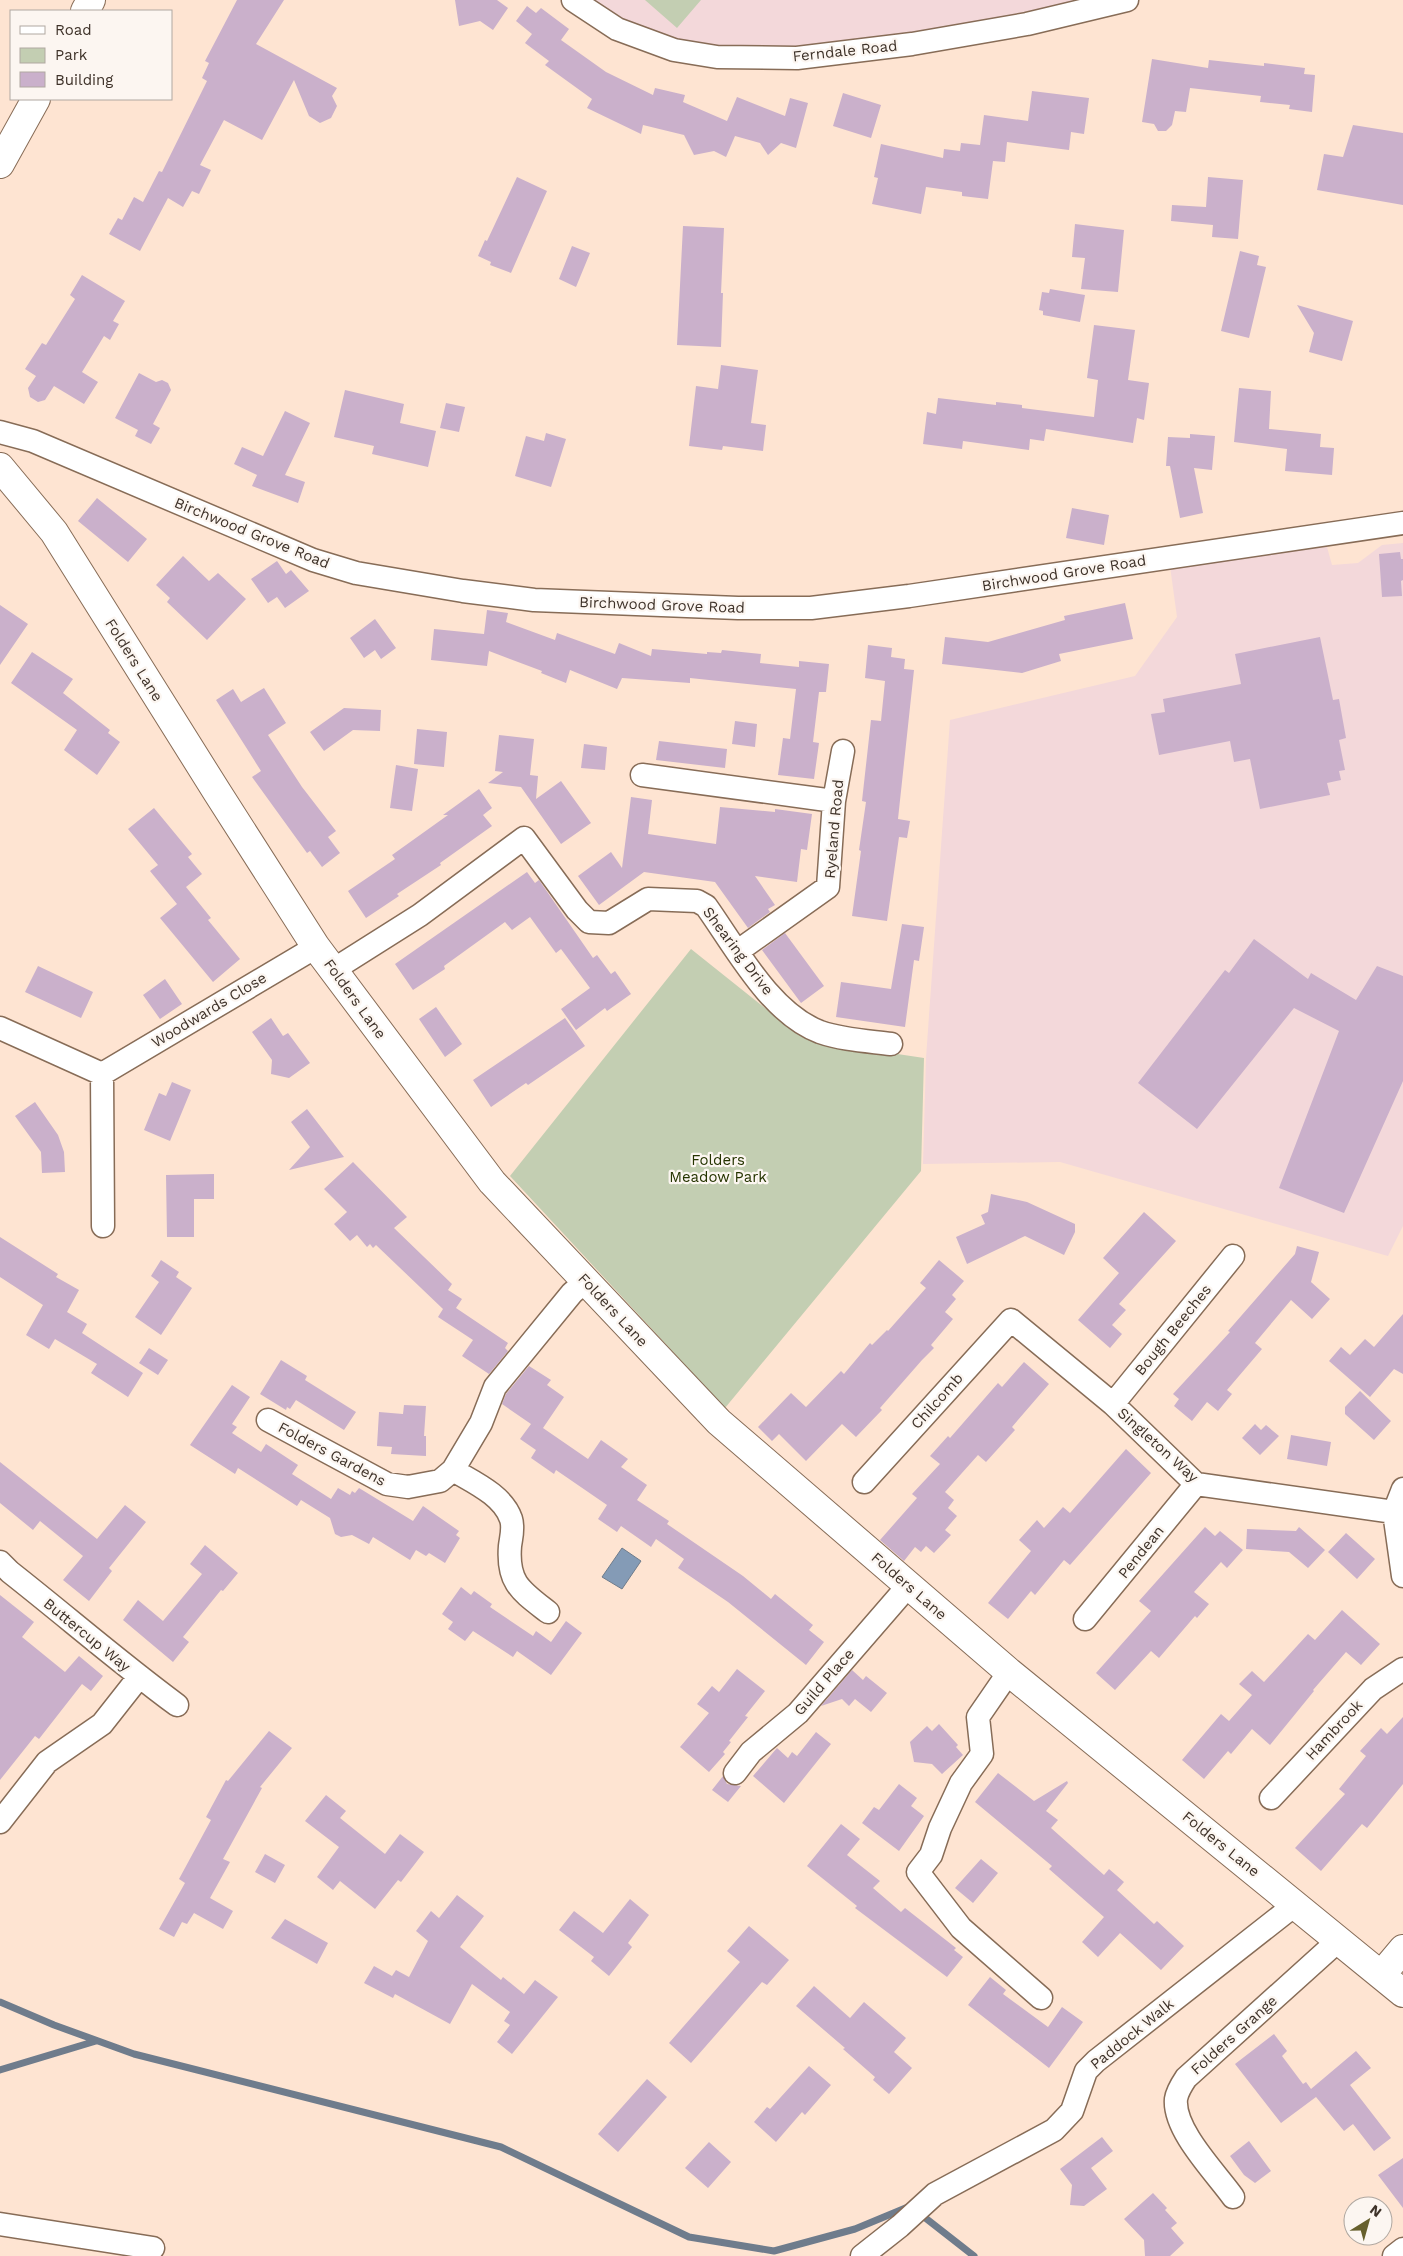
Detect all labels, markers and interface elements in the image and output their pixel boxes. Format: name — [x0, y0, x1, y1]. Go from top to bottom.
legend — [10, 10, 172, 100]
text: Road — [55, 21, 92, 39]
street label: Ferndale Road — [792, 37, 898, 65]
text: Park — [55, 46, 88, 64]
text: Building — [55, 71, 113, 89]
street label: Birchwood Grove Road — [172, 494, 332, 572]
street label: Birchwood Grove Road — [981, 551, 1147, 595]
street label: Birchwood Grove Road — [579, 593, 745, 617]
street label: Folders Lane — [101, 615, 167, 705]
street label: Ryeland Road — [821, 779, 847, 879]
street label: Shearing Drive — [699, 903, 777, 999]
street label: Folders Lane — [320, 956, 390, 1042]
street label: Woodwards Close — [148, 969, 270, 1051]
park label: Folders Meadow Park — [669, 1151, 767, 1186]
street label: Folders Lane — [574, 1269, 652, 1351]
street label: Bough Beeches — [1131, 1281, 1215, 1379]
street label: Chilcomb — [907, 1369, 967, 1433]
street label: Singleton Way — [1114, 1404, 1202, 1486]
street label: Folders Gardens — [275, 1418, 389, 1490]
street label: Pendean — [1114, 1522, 1168, 1582]
street label: Folders Lane — [868, 1548, 950, 1624]
street label: Buttercup Way — [40, 1594, 134, 1676]
street label: Guild Place — [790, 1645, 858, 1719]
street label: Hambrook — [1302, 1696, 1367, 1764]
street label: Folders Lane — [1179, 1807, 1263, 1881]
street label: Folders Grange — [1187, 1992, 1281, 2078]
street label: Paddock Walk — [1087, 1995, 1178, 2073]
north arrow — [1343, 2196, 1393, 2246]
text: N — [1367, 2201, 1385, 2220]

